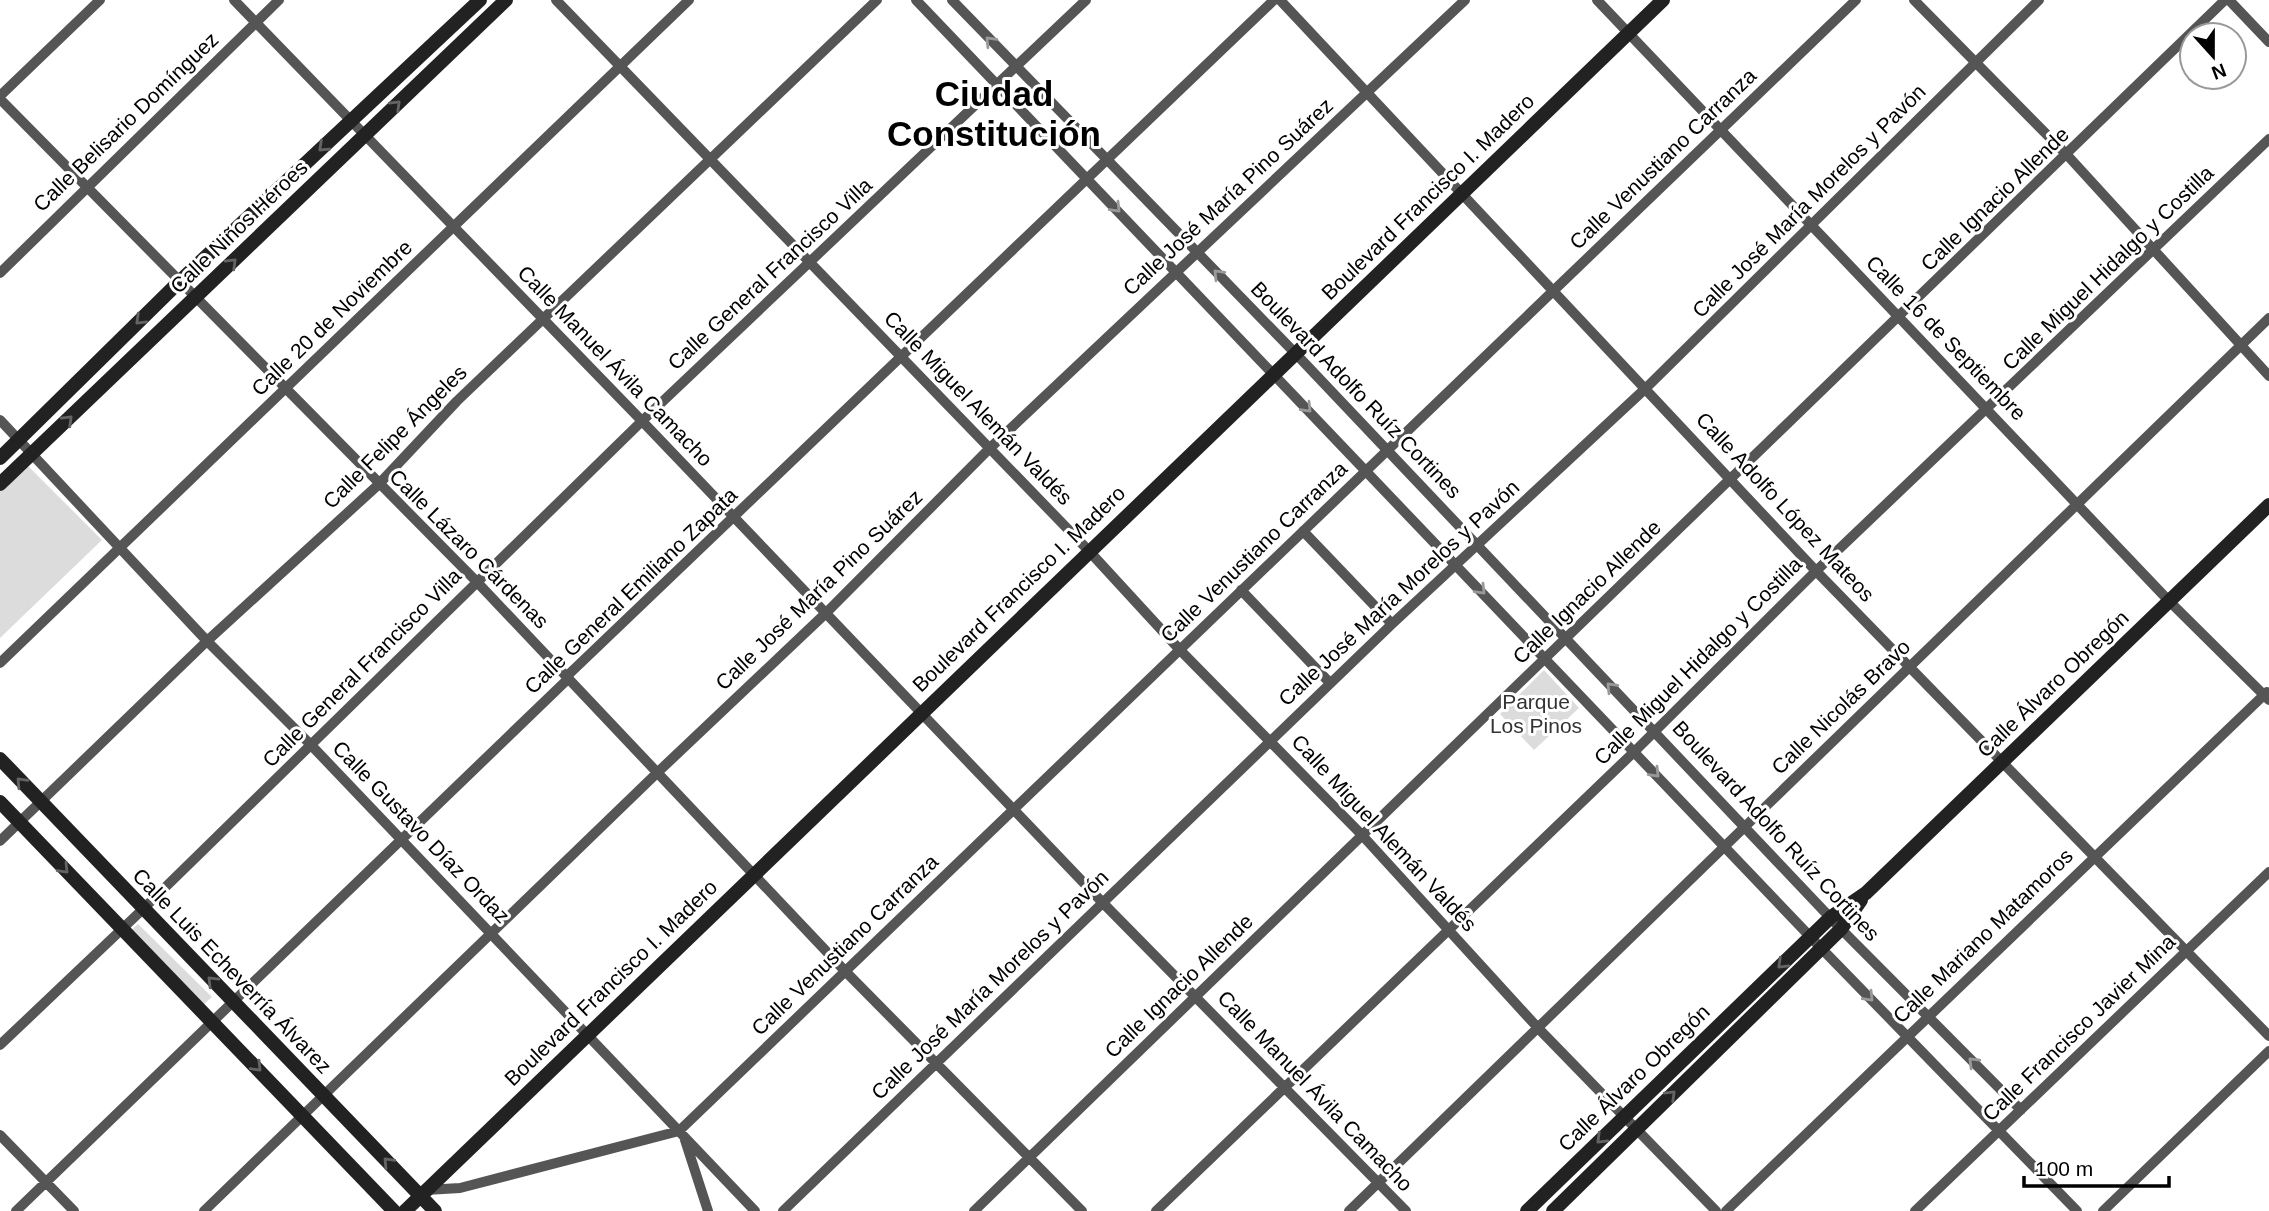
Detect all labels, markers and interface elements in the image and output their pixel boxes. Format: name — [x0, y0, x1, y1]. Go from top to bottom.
north arrow — [2178, 21, 2248, 91]
street label: Calle Belisario Domínguez — [29, 27, 223, 216]
one-way arrow — [986, 36, 999, 49]
text: N — [2209, 59, 2229, 84]
street label: Calle Venustiano Carranza — [1565, 63, 1761, 254]
district label: Ciudad Constitución — [887, 74, 1101, 153]
street label: Calle José María Morelos y Pavón — [1687, 79, 1930, 322]
street label: Boulevard Francisco I. Madero — [1317, 89, 1538, 304]
street label: Calle José María Pino Suárez — [1118, 93, 1337, 300]
one-way arrow — [388, 101, 401, 114]
street label: Calle Ignacio Allende — [1916, 122, 2073, 275]
one-way arrow — [318, 138, 331, 151]
street label: Calle Niños Héroes — [166, 156, 312, 298]
street label: Calle Miguel Hidalgo y Costilla — [1998, 161, 2218, 374]
street label: Calle General Francisco Villa — [663, 173, 877, 374]
one-way arrow — [1108, 200, 1121, 213]
street label: Calle 20 de Noviembre — [247, 235, 416, 400]
street label: Calle 16 de Septiembre — [1862, 251, 2031, 425]
one-way arrow — [224, 258, 237, 271]
street label: Calle Manuel Ávila Camacho — [513, 261, 717, 471]
one-way arrow — [1213, 269, 1226, 282]
street label: Boulevard Adolfo Ruíz Cortines — [1247, 277, 1466, 503]
street label: Calle Miguel Alemán Valdés — [880, 306, 1077, 509]
one-way arrow — [135, 312, 148, 325]
street label: Calle Felipe Ángeles — [318, 360, 471, 513]
one-way arrow — [1299, 400, 1312, 413]
street label: Calle Adolfo López Mateos — [1692, 407, 1879, 606]
one-way arrow — [60, 416, 73, 429]
street label: Calle Venustiano Carranza — [1156, 456, 1352, 647]
street label: Calle Lázaro Cárdenas — [385, 465, 553, 633]
street label: Calle José María Morelos y Pavón — [1274, 475, 1523, 710]
street label: Boulevard Francisco I. Madero — [908, 481, 1129, 696]
street label: Calle General Emiliano Zapata — [520, 483, 742, 698]
street label: Calle José María Pino Suárez — [711, 485, 927, 694]
street label: Calle Ignacio Allende — [1508, 515, 1665, 668]
street label: Calle Miguel Hidalgo y Costilla — [1589, 552, 1806, 769]
street label: Calle General Francisco Villa — [258, 564, 466, 771]
one-way arrow — [1473, 582, 1486, 595]
street label: Calle Álvaro Obregón — [1972, 606, 2133, 762]
street label: Calle Nicolás Bravo — [1767, 635, 1915, 779]
one-way arrow — [1607, 682, 1620, 695]
park label: Parque Los Pinos — [1490, 690, 1582, 737]
street label: Boulevard Adolfo Ruíz Cortines — [1668, 716, 1884, 945]
street label: Calle Miguel Alemán Valdés — [1287, 730, 1481, 936]
street label: Calle Gustavo Díaz Ordaz — [328, 736, 514, 927]
one-way arrow — [1647, 764, 1660, 777]
one-way arrow — [17, 777, 29, 790]
street label: Calle Mariano Matamoros — [1888, 844, 2077, 1027]
street label: Calle Venustiano Carranza — [747, 849, 943, 1040]
one-way arrow — [56, 861, 69, 874]
street label: Calle Luis Echeverría Álvarez — [128, 864, 336, 1078]
street label: Calle José María Morelos y Pavón — [867, 865, 1113, 1104]
street label: Boulevard Francisco I. Madero — [500, 875, 721, 1090]
street label: Calle Ignacio Allende — [1100, 909, 1257, 1062]
street label: Calle Francisco Javier Mina — [1978, 930, 2180, 1125]
one-way arrow — [1777, 956, 1790, 969]
one-way arrow — [208, 976, 221, 989]
street label: Calle Manuel Ávila Camacho — [1213, 986, 1417, 1196]
one-way arrow — [1860, 989, 1873, 1002]
street label: Calle Álvaro Obregón — [1553, 1000, 1714, 1156]
one-way arrow — [1968, 1058, 1981, 1071]
one-way arrow — [248, 1059, 261, 1072]
one-way arrow — [1663, 1090, 1676, 1103]
one-way arrow — [1596, 1131, 1609, 1144]
scale bar — [2024, 1144, 2169, 1188]
one-way arrow — [384, 1157, 396, 1170]
text: 100 m — [2035, 1157, 2093, 1180]

